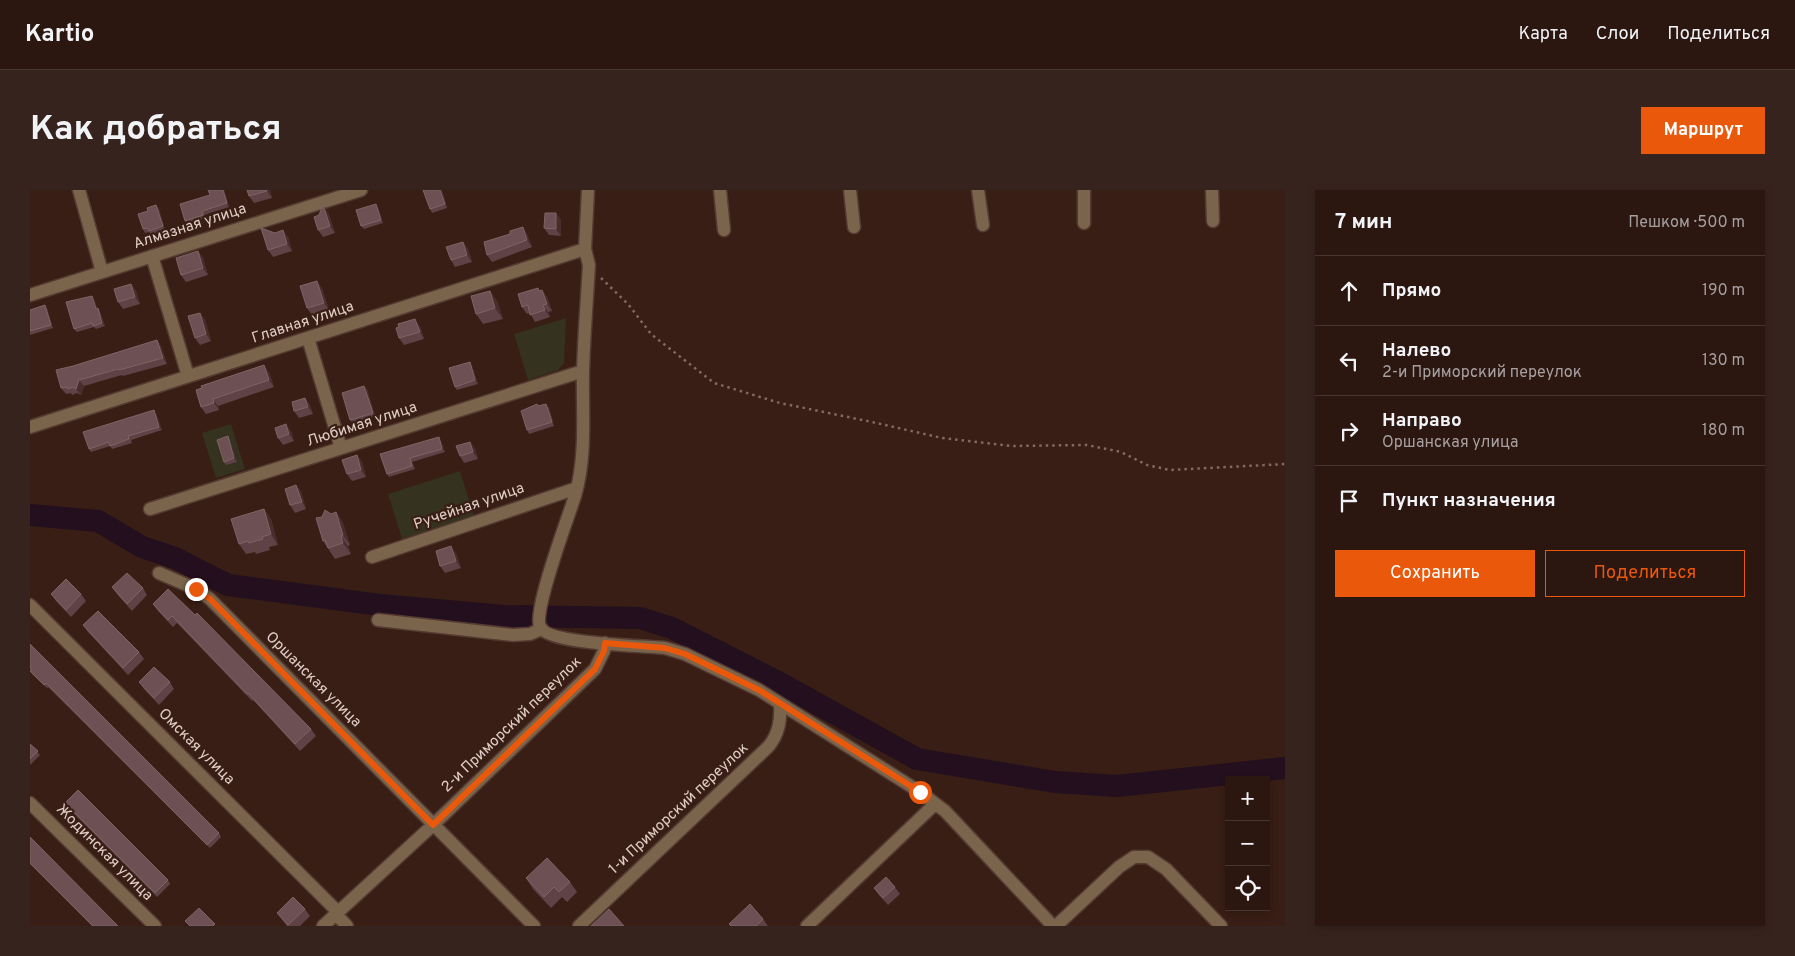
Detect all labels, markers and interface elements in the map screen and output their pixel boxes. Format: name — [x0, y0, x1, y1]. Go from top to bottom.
text: Kartio — [25, 20, 94, 50]
text: Карта — [1518, 23, 1568, 46]
text: Слои — [1596, 23, 1639, 46]
text: Поделиться — [1667, 23, 1770, 46]
button: Маршрут — [1641, 107, 1765, 154]
text: Как добраться — [30, 108, 282, 152]
street label: Алмазная улица — [131, 200, 249, 254]
text: 7 мин — [1335, 209, 1392, 236]
text: Пешком · 500 m — [1628, 213, 1745, 233]
icon: ahead — [1335, 277, 1363, 305]
text: Прямо — [1382, 279, 1441, 303]
text: 190 m — [1702, 281, 1745, 301]
street label: Главная улица — [250, 298, 356, 348]
text: Налево — [1382, 339, 1451, 363]
icon: left — [1335, 347, 1363, 375]
text: 130 m — [1702, 351, 1745, 371]
text: 2-и Приморский переулок — [1382, 363, 1582, 383]
street label: Любимая улица — [304, 398, 420, 452]
text: Направо — [1382, 409, 1462, 433]
icon: right — [1335, 417, 1363, 445]
text: 180 m — [1702, 421, 1745, 441]
text: Оршанская улица — [1382, 433, 1518, 453]
street label: Ручейная улица — [411, 479, 527, 535]
icon: arrive — [1335, 487, 1363, 515]
text: Пункт назначения — [1382, 489, 1556, 513]
button: Сохранить — [1335, 550, 1535, 597]
button: Поделиться — [1545, 550, 1745, 597]
route end — [185, 578, 208, 601]
street label: Оршанская улица — [261, 628, 365, 732]
street label: 2-и Приморский переулок — [438, 653, 586, 797]
street label: Омская улица — [154, 705, 238, 789]
street label: 1-и Приморский переулок — [605, 739, 753, 879]
map controls — [1225, 776, 1270, 911]
button: + — [1225, 776, 1270, 821]
route start — [909, 781, 932, 804]
street label: Жодинская улица — [52, 801, 156, 905]
button: − — [1225, 821, 1270, 866]
button: locate — [1225, 866, 1270, 911]

